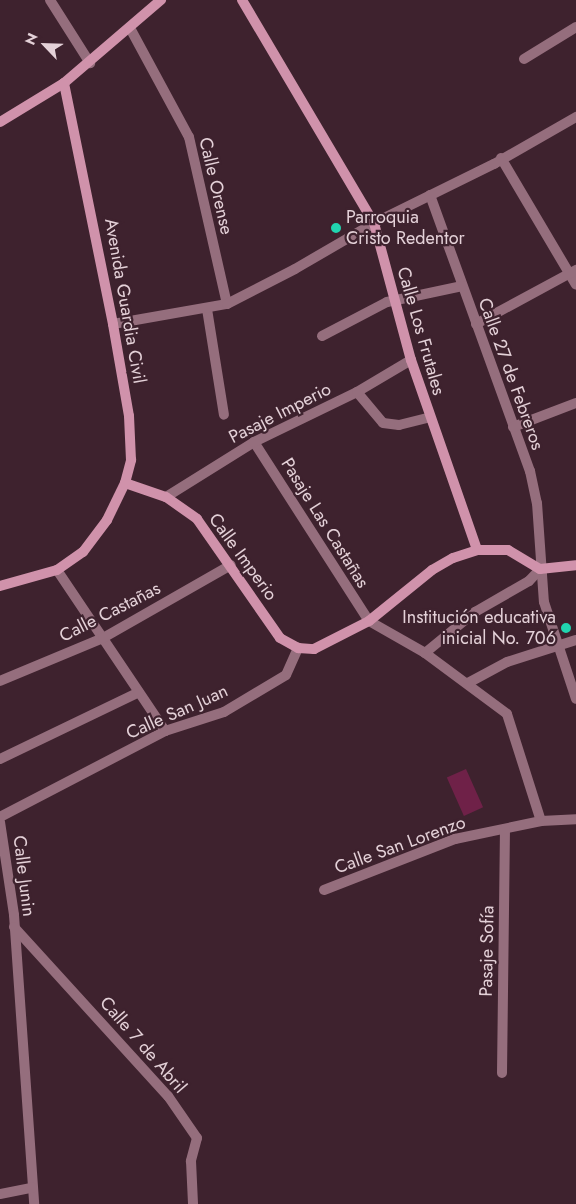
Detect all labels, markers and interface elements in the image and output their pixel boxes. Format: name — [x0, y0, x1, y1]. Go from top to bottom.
north arrow — [20, 20, 70, 70]
text: N — [20, 30, 43, 48]
street label: Calle Orense — [194, 135, 238, 237]
place label: Parroquia Cristo Redentor — [346, 207, 465, 250]
street label: Avenida Guardia Civil — [100, 217, 150, 385]
marker: Parroquia Cristo Redentor — [330, 222, 342, 234]
street label: Calle Los Frutales — [392, 264, 450, 398]
street label: Calle 27 de Febreros — [473, 295, 549, 453]
street label: Pasaje Imperio — [225, 378, 335, 448]
street label: Pasaje Las Castañas — [276, 454, 374, 592]
street label: Calle Imperio — [204, 509, 282, 605]
street label: Calle Castañas — [56, 577, 164, 647]
place label: Institución educativa inicial No. 706 — [402, 607, 556, 650]
marker: Institución educativa inicial No. 706 — [560, 622, 572, 634]
street label: Calle San Juan — [123, 680, 231, 744]
street label: Calle San Lorenzo — [332, 811, 468, 879]
street label: Calle Junin — [8, 834, 40, 918]
street label: Pasaje Sofía — [475, 905, 499, 997]
street label: Calle 7 de Abril — [95, 992, 191, 1098]

